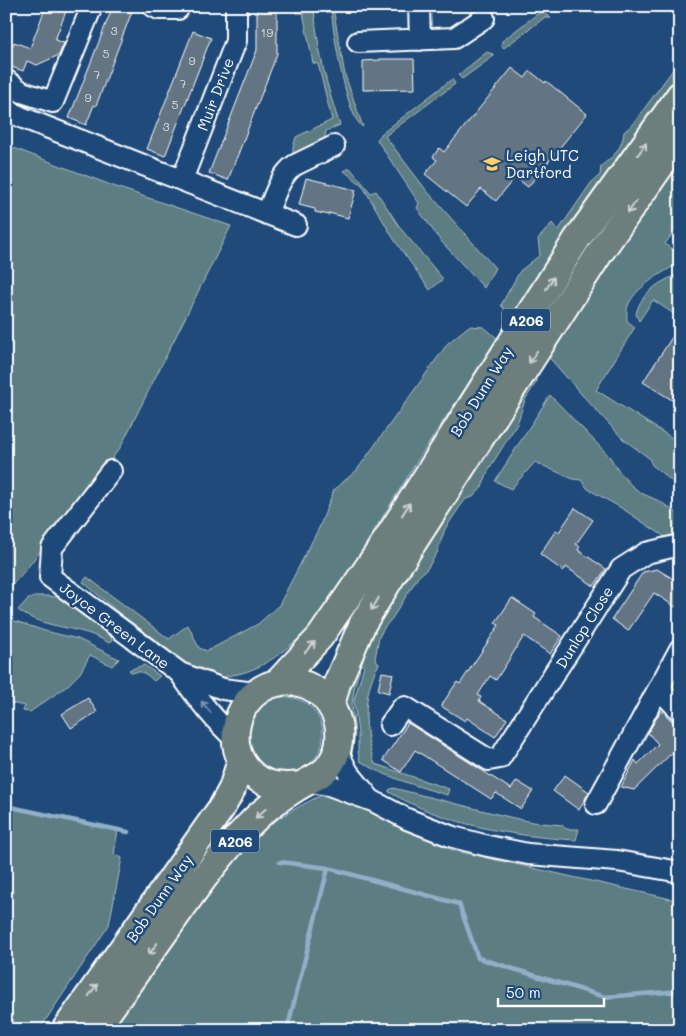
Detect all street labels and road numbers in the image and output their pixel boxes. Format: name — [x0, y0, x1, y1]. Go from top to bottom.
street label: Muir Drive — [192, 55, 238, 133]
road number: A206 — [502, 308, 550, 332]
street label: Bob Dunn Way — [445, 342, 517, 440]
street label: Joyce Green Lane — [56, 577, 174, 673]
street label: Dunlop Close — [551, 582, 617, 672]
road number: A206 — [211, 829, 259, 852]
street label: Bob Dunn Way — [121, 850, 197, 946]

